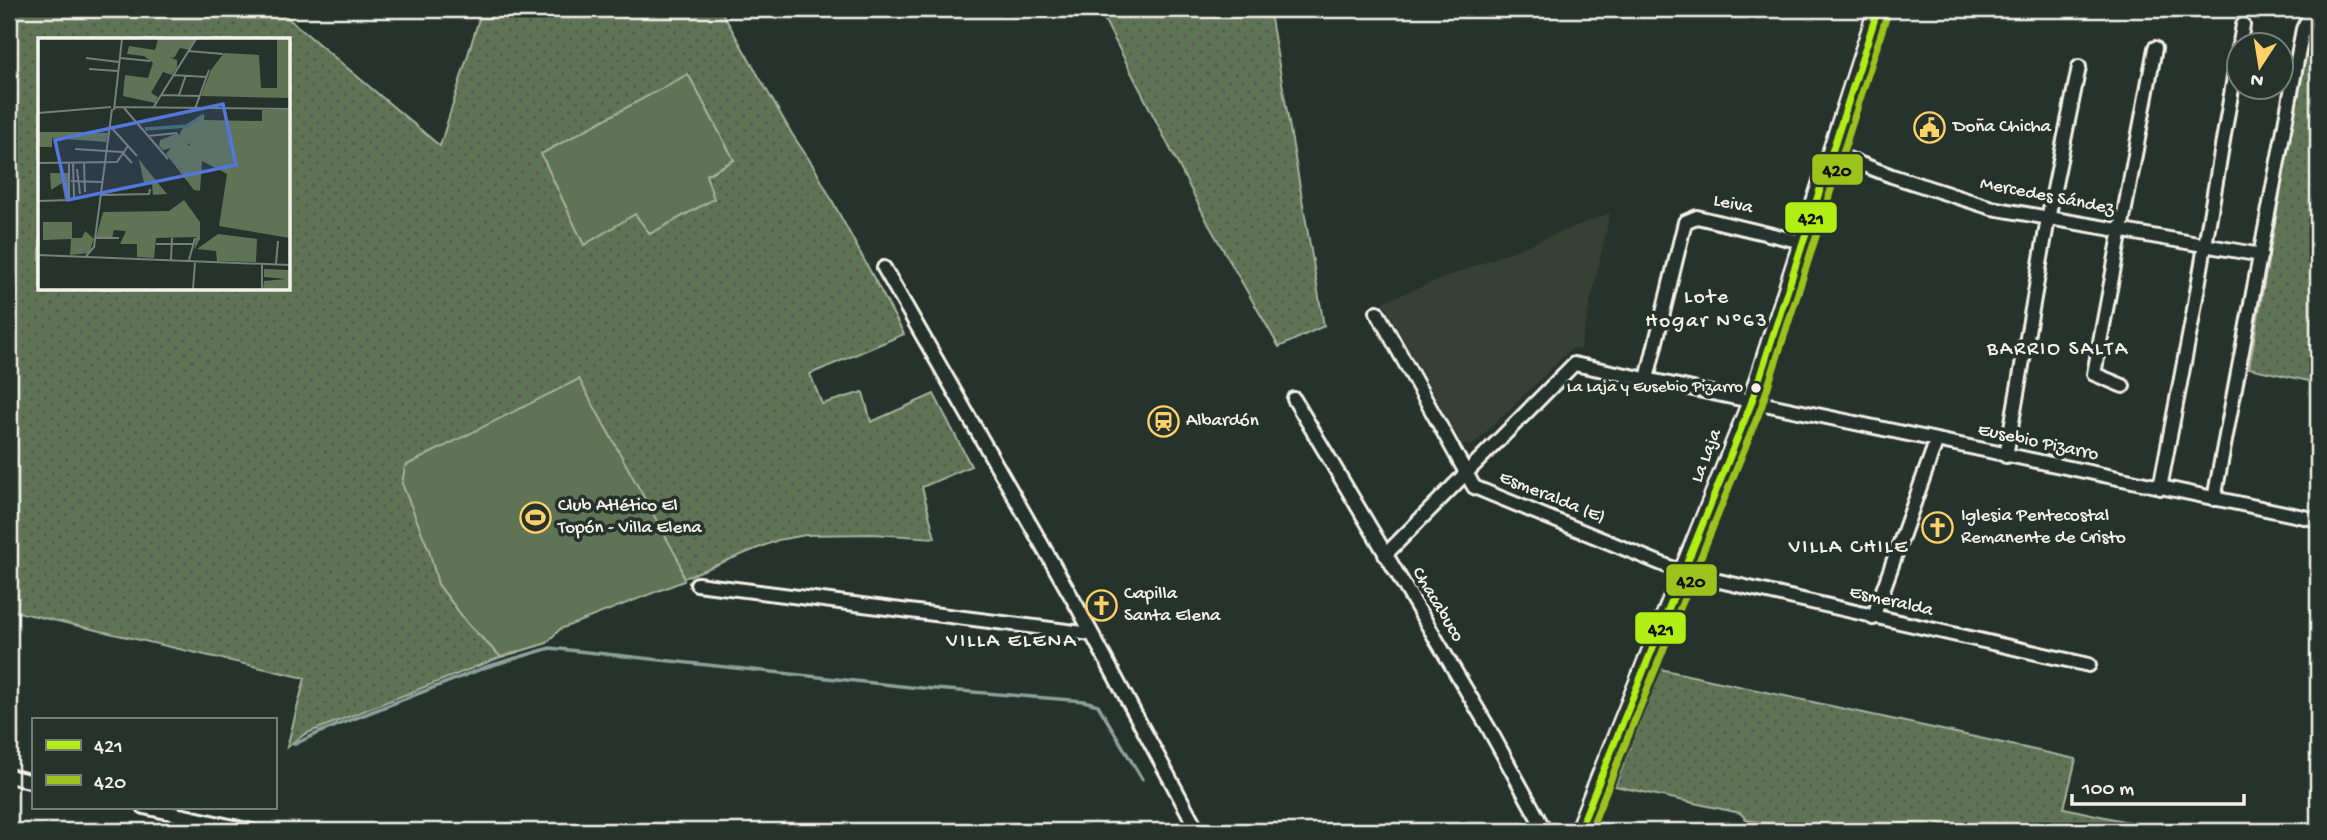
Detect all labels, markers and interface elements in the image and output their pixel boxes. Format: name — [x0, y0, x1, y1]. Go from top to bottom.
north arrow — [2226, 32, 2296, 102]
inset map — [38, 38, 290, 290]
text: N — [2249, 67, 2266, 92]
public building icon: Doña Chicha — [1913, 110, 1947, 144]
place label: Doña Chicha — [1951, 116, 2053, 139]
line badge: 420 — [1811, 153, 1864, 186]
text: 420 — [1821, 161, 1852, 184]
street label: Mercedes Sández — [1978, 173, 2117, 221]
street label: Leiva — [1711, 190, 1756, 221]
line badge: 421 — [1784, 201, 1838, 234]
text: 421 — [1797, 209, 1824, 232]
district label: Lote Hogar Nº63 — [1645, 286, 1769, 335]
district label: BARRIO SALTA — [1986, 338, 2129, 363]
place label: La Laja y Eusebio Pizarro — [1567, 378, 1743, 398]
marker: La Laja y Eusebio Pizarro — [1749, 381, 1763, 395]
station icon: Albardón — [1146, 404, 1180, 438]
place label: Albardón — [1186, 410, 1259, 433]
street label: Eusebio Pizarro — [1975, 419, 2101, 467]
street label: La Laja — [1686, 425, 1728, 486]
street label: Esmeralda (E) — [1496, 466, 1608, 530]
place label: Club Atlético El Topón - Villa Elena — [557, 495, 703, 540]
sports icon: Club Atlético El Topón - Villa Elena — [518, 500, 552, 534]
place label: Iglesia Pentecostal Remanente de Cristo — [1961, 505, 2126, 550]
church icon: Iglesia Pentecostal Remanente de Cristo — [1921, 510, 1955, 544]
district label: VILLA CHILE — [1788, 536, 1909, 561]
street label: Chacabuco — [1406, 563, 1468, 647]
line badge: 420 — [1665, 563, 1718, 597]
text: 420 — [1675, 572, 1706, 595]
street label: Esmeralda — [1847, 581, 1937, 623]
place label: Capilla Santa Elena — [1124, 583, 1222, 628]
church icon: Capilla Santa Elena — [1084, 588, 1118, 622]
line badge: 421 — [1634, 611, 1687, 645]
text: 421 — [1647, 620, 1674, 643]
district label: VILLA ELENA — [945, 630, 1078, 655]
legend — [32, 718, 276, 808]
text: 421 — [94, 736, 123, 761]
scale bar — [2072, 763, 2243, 807]
text: 420 — [94, 772, 126, 797]
text: 100 m — [2081, 778, 2134, 803]

